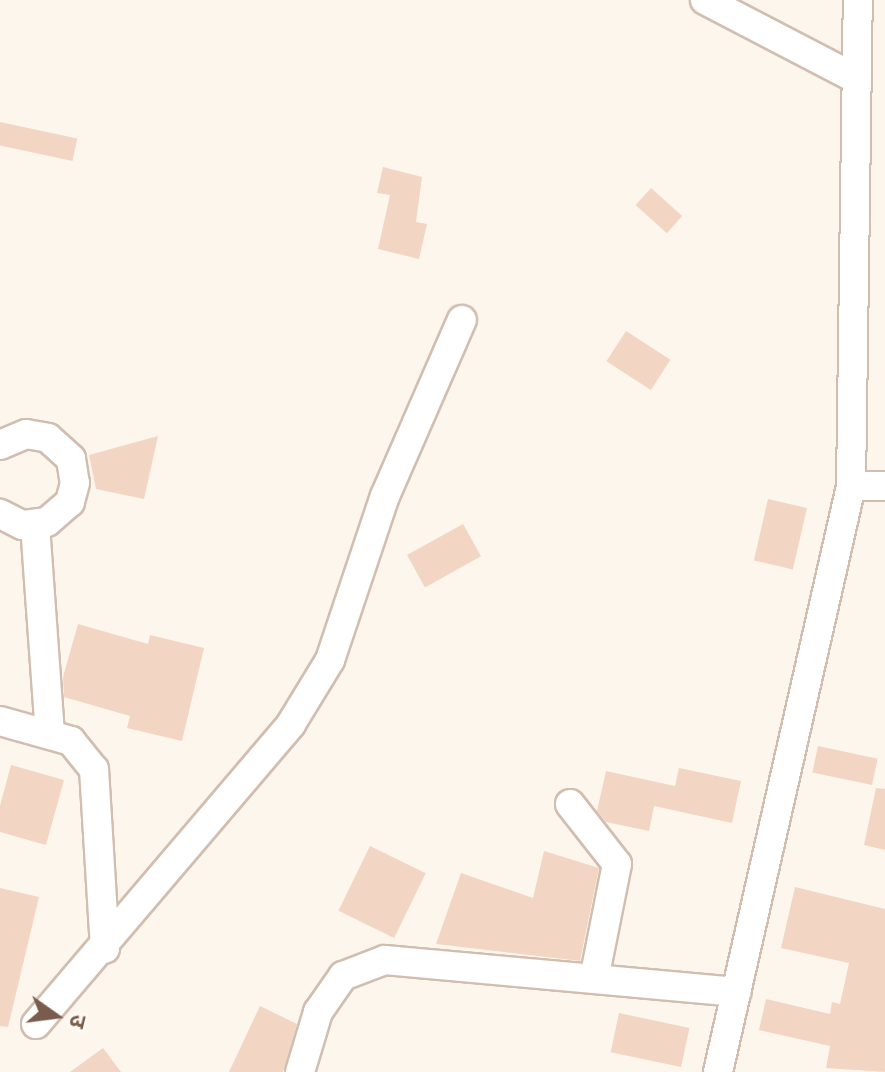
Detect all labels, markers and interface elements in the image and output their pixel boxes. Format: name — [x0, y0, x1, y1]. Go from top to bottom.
north arrow — [16, 976, 96, 1056]
text: उ — [63, 1012, 95, 1032]

